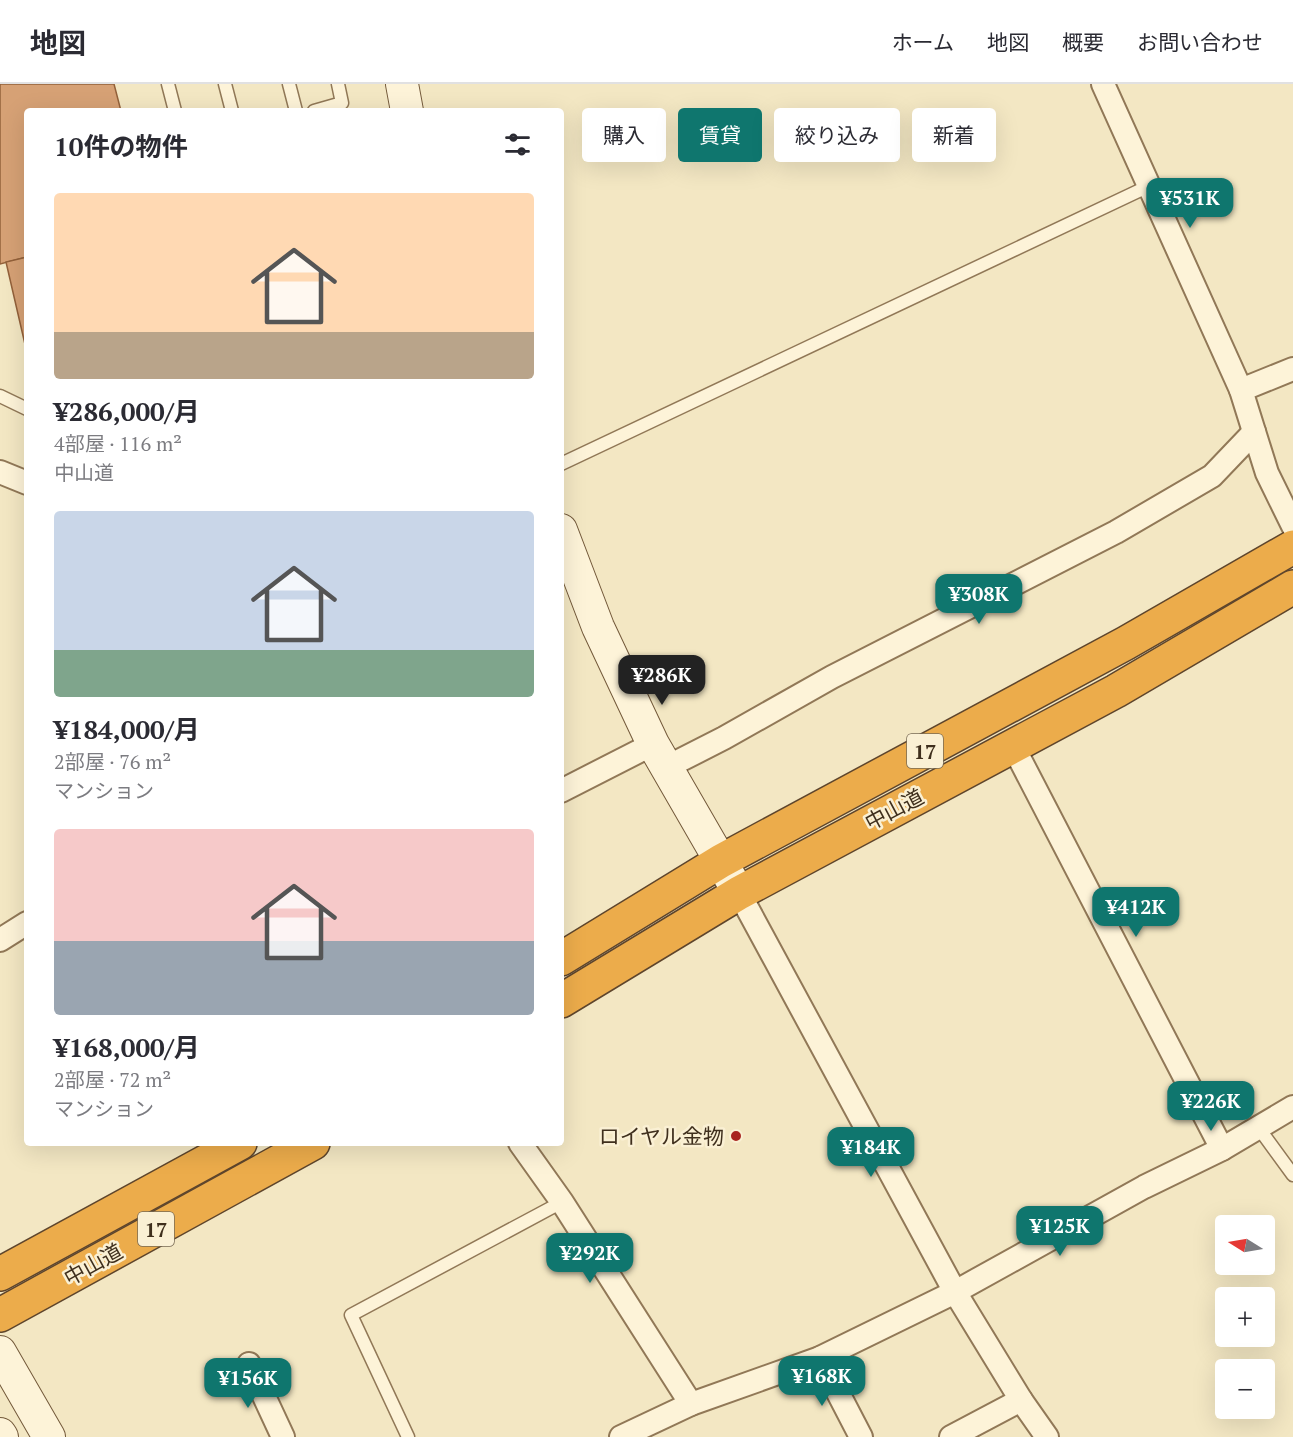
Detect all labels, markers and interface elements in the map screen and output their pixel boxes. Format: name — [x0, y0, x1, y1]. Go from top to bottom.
text: 地図 — [30, 24, 86, 61]
text: ホーム — [892, 28, 954, 56]
text: 地図 — [987, 28, 1029, 56]
text: 概要 — [1062, 28, 1104, 56]
text: お問い合わせ — [1137, 28, 1263, 56]
chip: 購入 — [582, 108, 666, 162]
chip: 賃貸 — [678, 108, 762, 162]
chip: 絞り込み — [774, 108, 900, 162]
chip: 新着 — [912, 108, 996, 162]
icon: filters — [501, 128, 534, 161]
text: 10件の物件 — [54, 129, 187, 163]
pin: ¥531K — [1148, 178, 1232, 229]
text: ¥531K — [1160, 184, 1220, 211]
icon: home — [240, 232, 348, 340]
text: ¥286,000/月 — [54, 394, 200, 428]
text: 4部屋 · 116 m² — [54, 430, 182, 457]
text: 中山道 — [54, 459, 114, 486]
icon: home — [240, 550, 348, 658]
pin: ¥308K — [937, 574, 1021, 625]
text: ¥308K — [949, 580, 1009, 607]
pin: ¥286K — [620, 655, 704, 706]
text: ¥286K — [632, 661, 692, 688]
text: ¥184,000/月 — [54, 712, 200, 746]
road number: 17 — [907, 734, 943, 768]
text: 2部屋 · 76 m² — [54, 748, 171, 775]
text: マンション — [54, 777, 154, 804]
street label: 中山道 — [860, 782, 928, 836]
icon: home — [240, 868, 348, 976]
pin: ¥412K — [1094, 887, 1178, 938]
text: ¥412K — [1106, 893, 1166, 920]
text: ¥168,000/月 — [54, 1030, 200, 1064]
text: 2部屋 · 72 m² — [54, 1066, 171, 1093]
pin: ¥226K — [1169, 1081, 1253, 1132]
text: ¥226K — [1181, 1087, 1241, 1114]
text: マンション — [54, 1095, 154, 1122]
place label: ロイヤル金物 — [599, 1122, 724, 1150]
pin: ¥184K — [829, 1127, 913, 1178]
marker: ロイヤル金物 — [729, 1129, 743, 1143]
text: ¥184K — [841, 1133, 901, 1160]
pin: ¥125K — [1018, 1206, 1102, 1257]
road number: 17 — [138, 1212, 174, 1246]
text: ¥125K — [1030, 1212, 1090, 1239]
north arrow — [1215, 1215, 1275, 1275]
map controls — [1215, 1215, 1275, 1419]
pin: ¥292K — [548, 1233, 632, 1284]
street label: 中山道 — [59, 1236, 127, 1292]
text: ¥292K — [560, 1239, 620, 1266]
button: + — [1215, 1287, 1275, 1347]
pin: ¥168K — [780, 1356, 864, 1407]
pin: ¥156K — [206, 1358, 290, 1409]
button: − — [1215, 1359, 1275, 1419]
text: ¥168K — [792, 1362, 852, 1389]
text: ¥156K — [218, 1364, 278, 1391]

